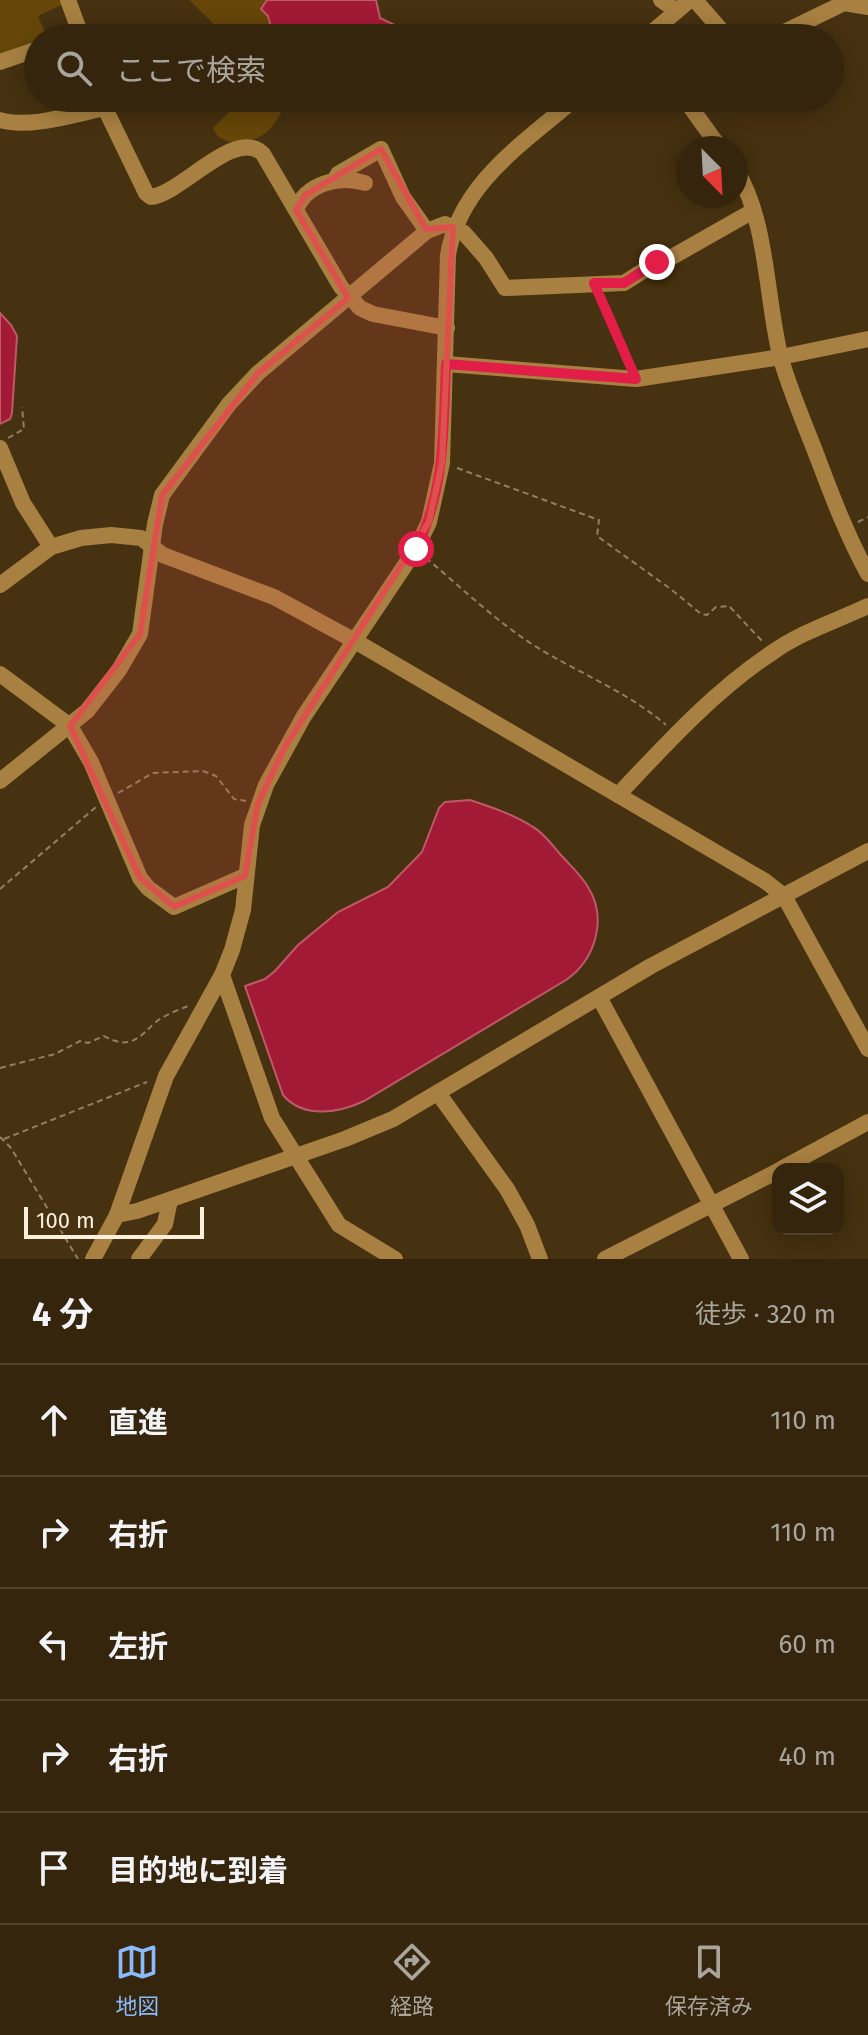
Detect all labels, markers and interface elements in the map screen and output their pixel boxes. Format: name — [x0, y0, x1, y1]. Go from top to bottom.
search box — [24, 24, 844, 112]
icon: search — [52, 46, 96, 90]
text: ここで検索 — [116, 53, 266, 89]
north arrow — [676, 136, 748, 208]
route end — [639, 244, 675, 280]
route start — [398, 531, 434, 567]
map controls — [772, 1163, 844, 1235]
button: layers — [772, 1163, 844, 1235]
scale bar — [24, 1203, 204, 1239]
text: 100 m — [36, 1207, 95, 1234]
text: 4 分 — [32, 1294, 93, 1335]
text: 徒歩 · 320 m — [695, 1299, 836, 1330]
icon: ahead — [32, 1398, 76, 1442]
text: 直進 — [108, 1405, 168, 1441]
text: 110 m — [770, 1405, 836, 1436]
icon: right — [32, 1510, 76, 1554]
text: 右折 — [108, 1517, 168, 1553]
text: 110 m — [770, 1517, 836, 1548]
icon: left — [32, 1622, 76, 1666]
text: 左折 — [108, 1629, 168, 1665]
text: 60 m — [778, 1629, 836, 1660]
icon: right — [32, 1734, 76, 1778]
text: 右折 — [108, 1741, 168, 1777]
text: 40 m — [778, 1741, 836, 1772]
icon: arrive — [32, 1846, 76, 1890]
text: 目的地に到着 — [108, 1853, 288, 1889]
tab: 地図 — [115, 1940, 159, 2020]
tab: 経路 — [390, 1940, 434, 2020]
tab: 保存済み — [665, 1940, 753, 2020]

